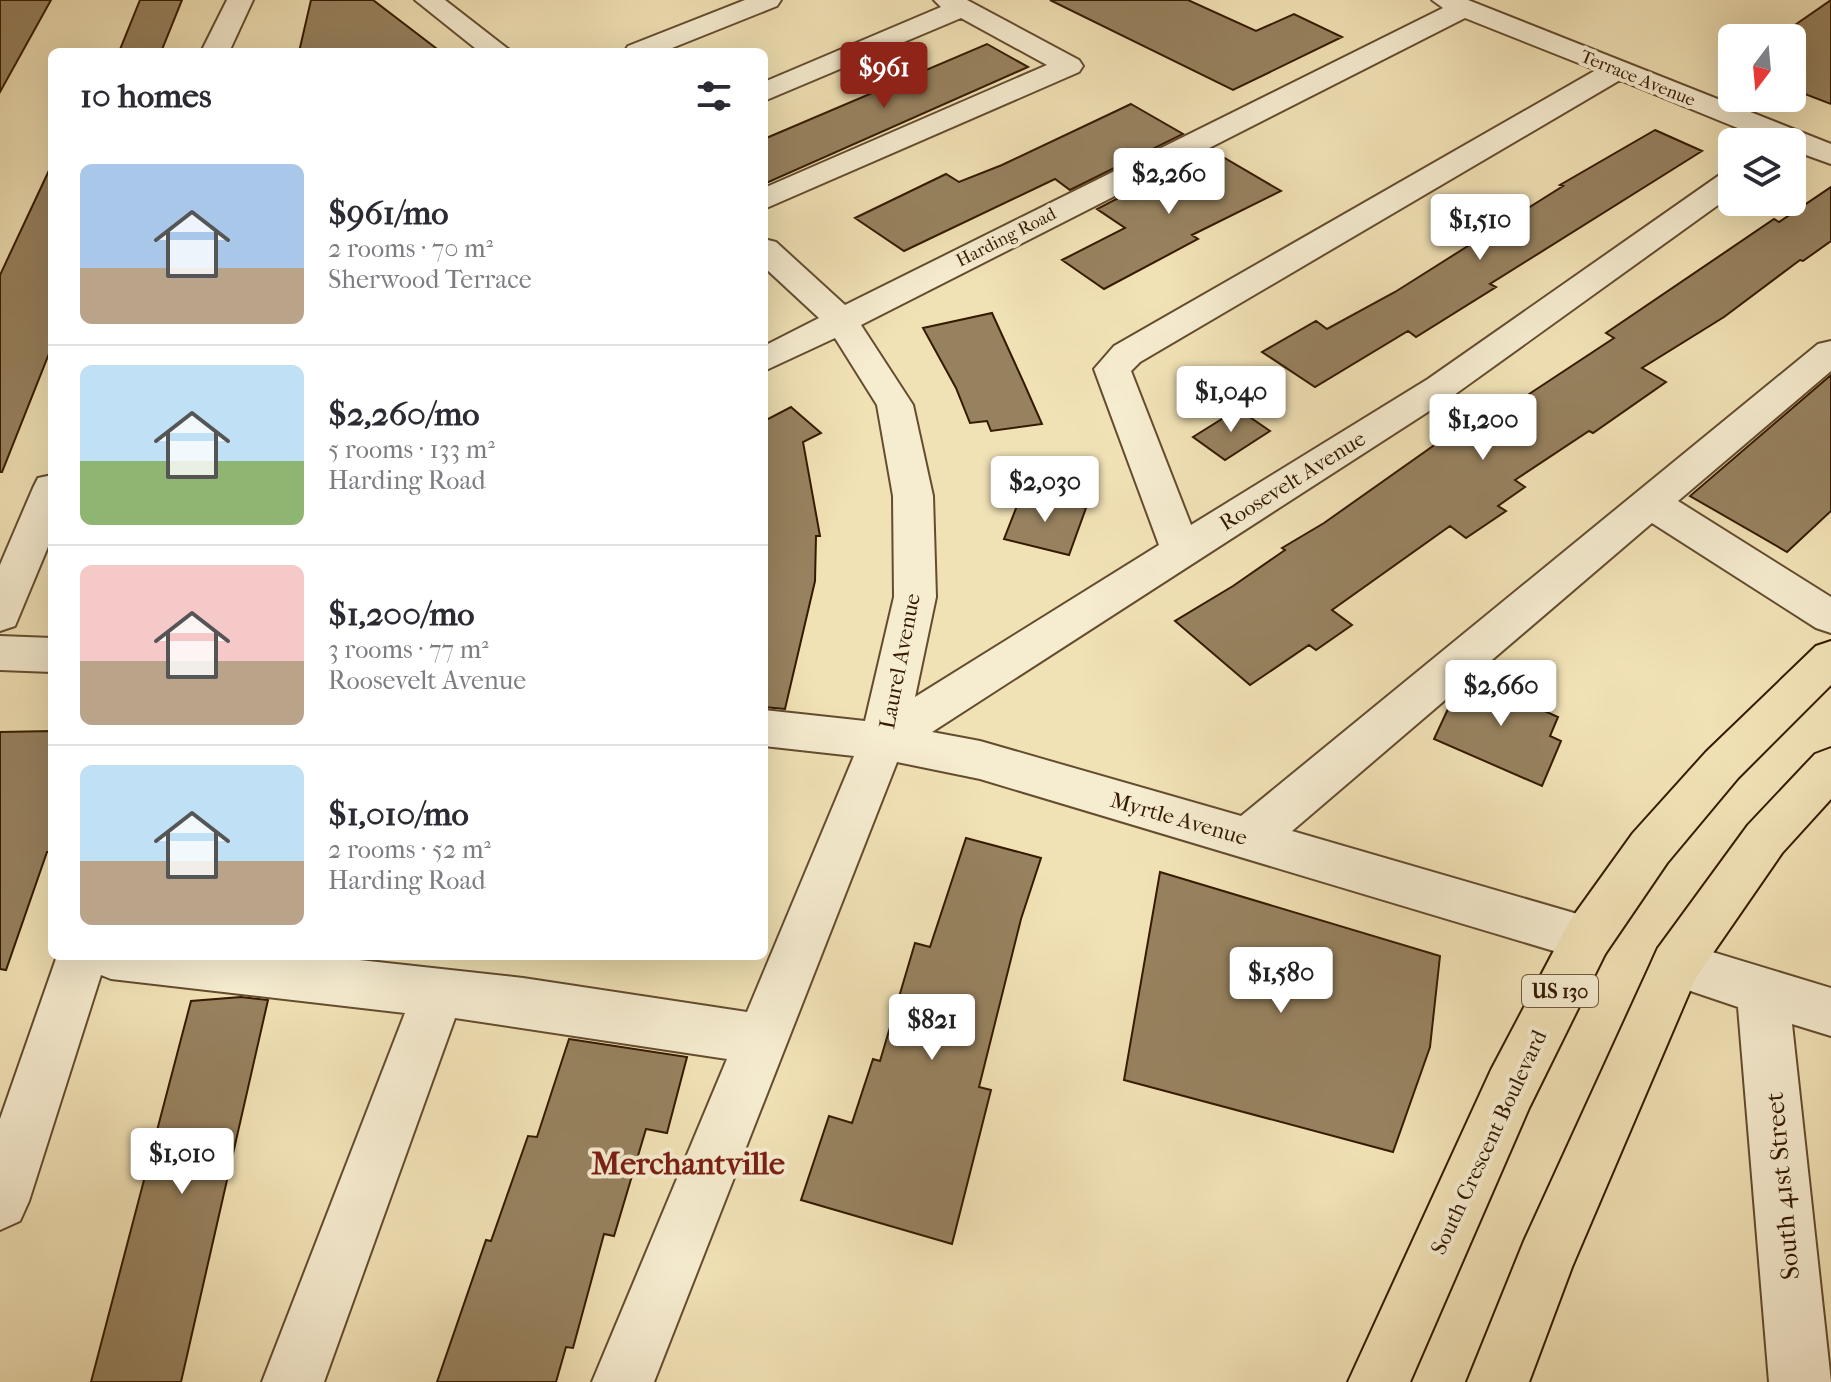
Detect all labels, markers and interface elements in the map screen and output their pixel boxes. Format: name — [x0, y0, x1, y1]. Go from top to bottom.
north arrow — [1718, 24, 1806, 112]
map controls — [1718, 24, 1806, 216]
pin: $961 — [837, 42, 931, 110]
street label: Terrace Avenue — [1577, 46, 1698, 111]
text: $961 — [858, 52, 910, 83]
icon: filters — [692, 74, 736, 118]
text: 10 homes — [80, 76, 211, 116]
button: layers — [1718, 128, 1806, 216]
pin: $2,260 — [1104, 148, 1234, 216]
text: $2,260 — [1132, 158, 1206, 189]
text: $961/mo — [328, 193, 449, 233]
pin: $1,510 — [1415, 194, 1545, 262]
icon: home — [144, 196, 240, 292]
street label: Harding Road — [953, 203, 1060, 272]
text: $1,510 — [1449, 204, 1511, 235]
text: 2 rooms · 70 m² — [328, 233, 493, 264]
text: Sherwood Terrace — [328, 264, 532, 295]
pin: $1,040 — [1166, 366, 1296, 434]
text: $1,040 — [1195, 376, 1267, 407]
text: $2,260/mo — [328, 394, 480, 434]
pin: $1,200 — [1418, 394, 1548, 462]
icon: home — [144, 397, 240, 493]
text: $1,200 — [1447, 404, 1519, 435]
street label: Roosevelt Avenue — [1215, 425, 1371, 536]
text: 5 rooms · 133 m² — [328, 434, 495, 465]
pin: $2,030 — [980, 456, 1110, 524]
text: Harding Road — [328, 465, 486, 496]
text: $2,030 — [1009, 466, 1081, 497]
street label: Laurel Avenue — [874, 591, 926, 731]
text: $1,200/mo — [328, 594, 475, 634]
icon: home — [144, 597, 240, 693]
text: 3 rooms · 77 m² — [328, 634, 489, 665]
pin: $2,660 — [1436, 660, 1566, 728]
text: Roosevelt Avenue — [328, 665, 526, 696]
text: $2,660 — [1463, 670, 1539, 701]
street label: Myrtle Avenue — [1107, 787, 1250, 851]
text: $1,010/mo — [328, 794, 469, 834]
icon: home — [144, 797, 240, 893]
text: 2 rooms · 52 m² — [328, 834, 491, 865]
text: Harding Road — [328, 865, 486, 896]
pin: $1,580 — [1216, 947, 1346, 1015]
text: $1,580 — [1248, 957, 1314, 988]
road number: US 130 — [1522, 975, 1598, 1007]
pin: $821 — [885, 994, 979, 1062]
text: $821 — [907, 1004, 957, 1035]
street label: South Crescent Boulevard — [1425, 1025, 1553, 1259]
street label: South 41st Street — [1759, 1090, 1806, 1281]
pin: $1,010 — [117, 1128, 247, 1196]
text: $1,010 — [149, 1138, 215, 1169]
district label: Merchantville — [591, 1145, 785, 1182]

